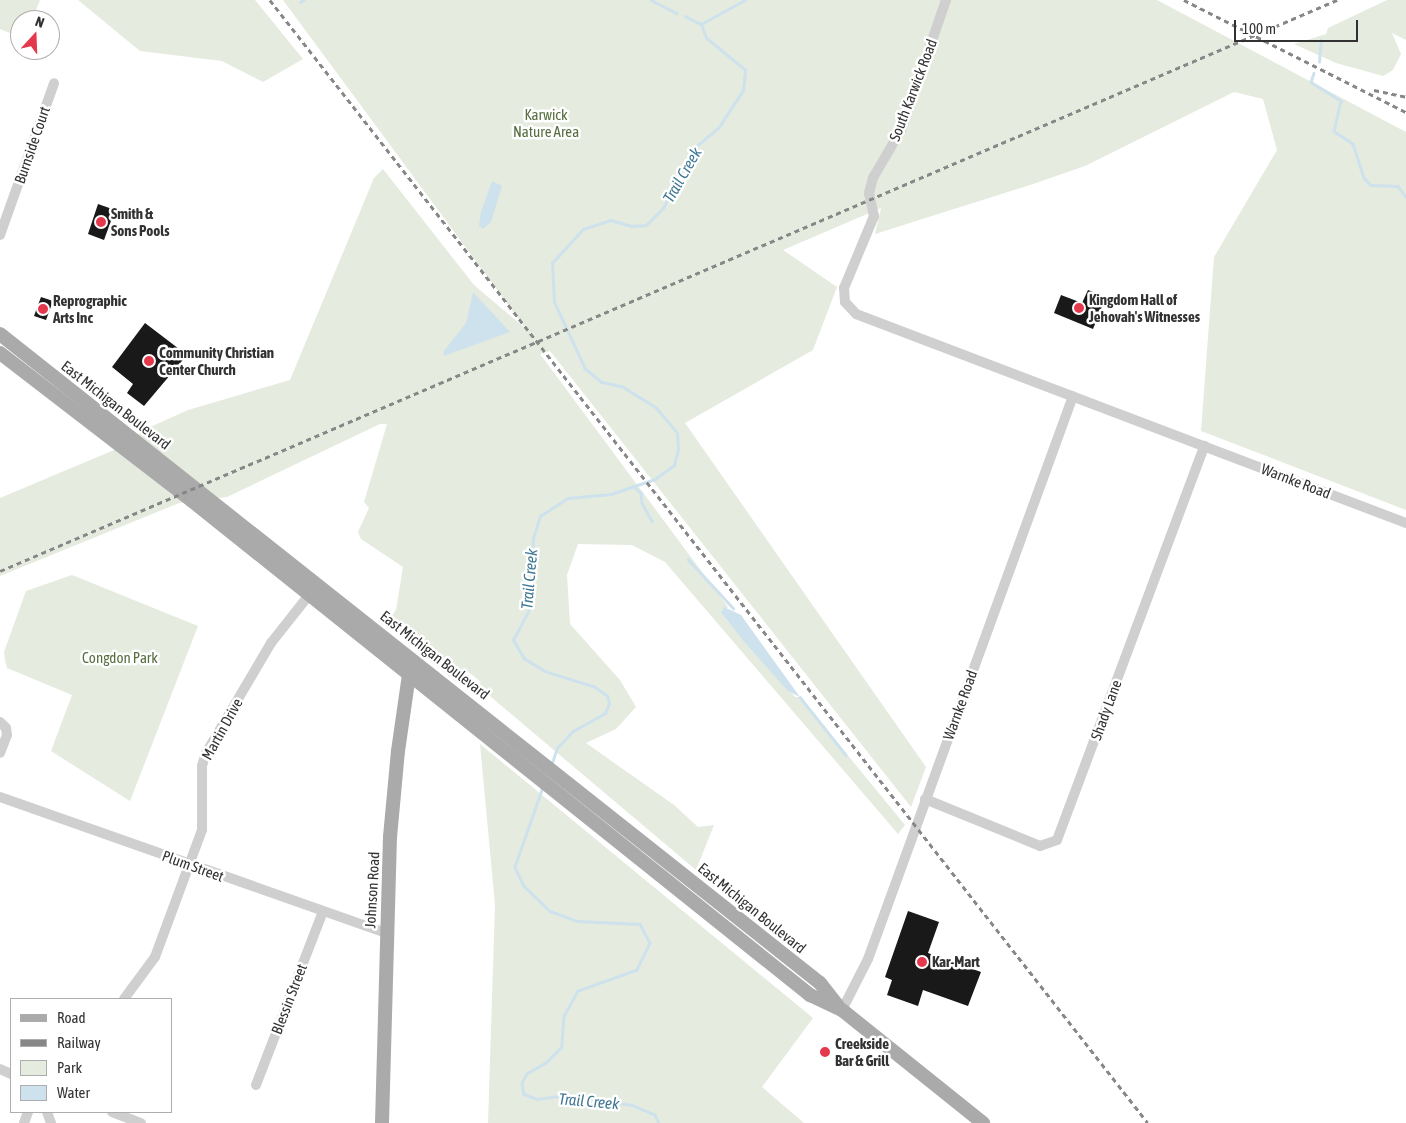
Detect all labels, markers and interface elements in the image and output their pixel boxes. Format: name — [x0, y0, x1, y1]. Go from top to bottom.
north arrow — [10, 10, 60, 60]
scale bar — [1236, 10, 1360, 42]
text: N — [33, 13, 46, 31]
text: 100 m — [1242, 20, 1276, 37]
street label: South Karwick Road — [885, 36, 941, 144]
street label: Burnside Court — [10, 104, 54, 186]
park label: Karwick Nature Area — [513, 105, 579, 140]
water label: Trail Creek — [659, 144, 705, 206]
place label: Smith & Sons Pools — [111, 204, 170, 239]
marker: Smith & Sons Pools — [95, 216, 107, 228]
place label: Kingdom Hall of Jehovah's Witnesses — [1089, 290, 1200, 325]
place label: Reprographic Arts Inc — [53, 291, 127, 326]
marker: Kingdom Hall of Jehovah's Witnesses — [1073, 302, 1085, 314]
marker: Reprographic Arts Inc — [37, 303, 49, 315]
place label: Community Christian Center Church — [159, 343, 274, 378]
marker: Community Christian Center Church — [143, 355, 155, 367]
street label: East Michigan Boulevard — [58, 357, 174, 453]
street label: Warnke Road — [1259, 460, 1333, 502]
water label: Trail Creek — [517, 548, 541, 610]
street label: East Michigan Boulevard — [377, 607, 493, 703]
park label: Congdon Park — [82, 649, 158, 667]
street label: Warnke Road — [939, 668, 981, 742]
street label: Shady Lane — [1087, 677, 1125, 743]
street label: Martin Drive — [198, 695, 246, 763]
street label: Plum Street — [160, 847, 226, 885]
street label: Johnson Road — [361, 851, 383, 929]
street label: East Michigan Boulevard — [694, 859, 810, 957]
place label: Kar-Mart — [932, 953, 980, 971]
marker: Kar-Mart — [916, 956, 928, 968]
street label: Blessin Street — [267, 961, 311, 1037]
legend — [10, 998, 172, 1113]
text: Road — [57, 1009, 86, 1026]
text: Railway — [57, 1034, 101, 1051]
place label: Creekside Bar & Grill — [835, 1034, 889, 1069]
marker: Creekside Bar & Grill — [819, 1046, 831, 1058]
text: Park — [57, 1059, 82, 1076]
text: Water — [57, 1084, 90, 1101]
water label: Trail Creek — [558, 1089, 620, 1113]

